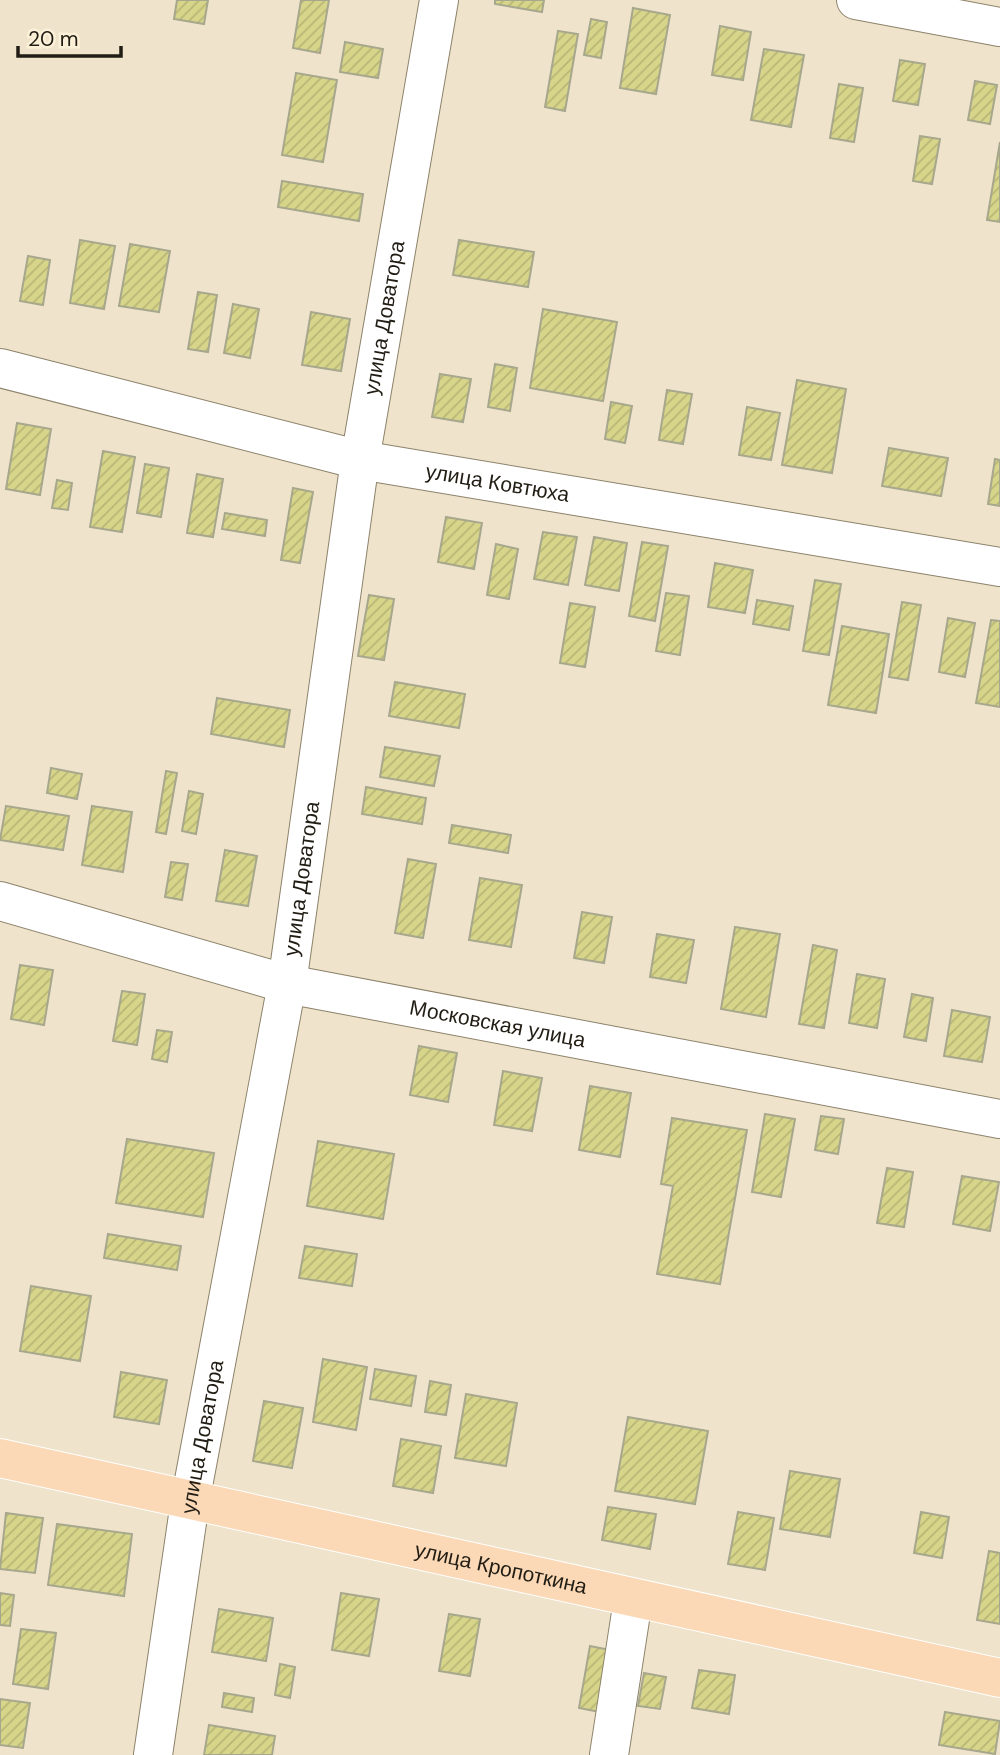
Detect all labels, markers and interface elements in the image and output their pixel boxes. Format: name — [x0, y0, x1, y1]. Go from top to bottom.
scale bar — [18, 14, 121, 58]
text: 20 m — [28, 25, 79, 53]
street label: улица Доватора — [357, 238, 411, 397]
street label: улица Ковтюха — [424, 457, 572, 509]
street label: улица Доватора — [277, 799, 326, 958]
street label: Московская улица — [407, 993, 588, 1054]
street label: улица Доватора — [174, 1357, 230, 1516]
street label: улица Кропоткина — [412, 1536, 590, 1601]

